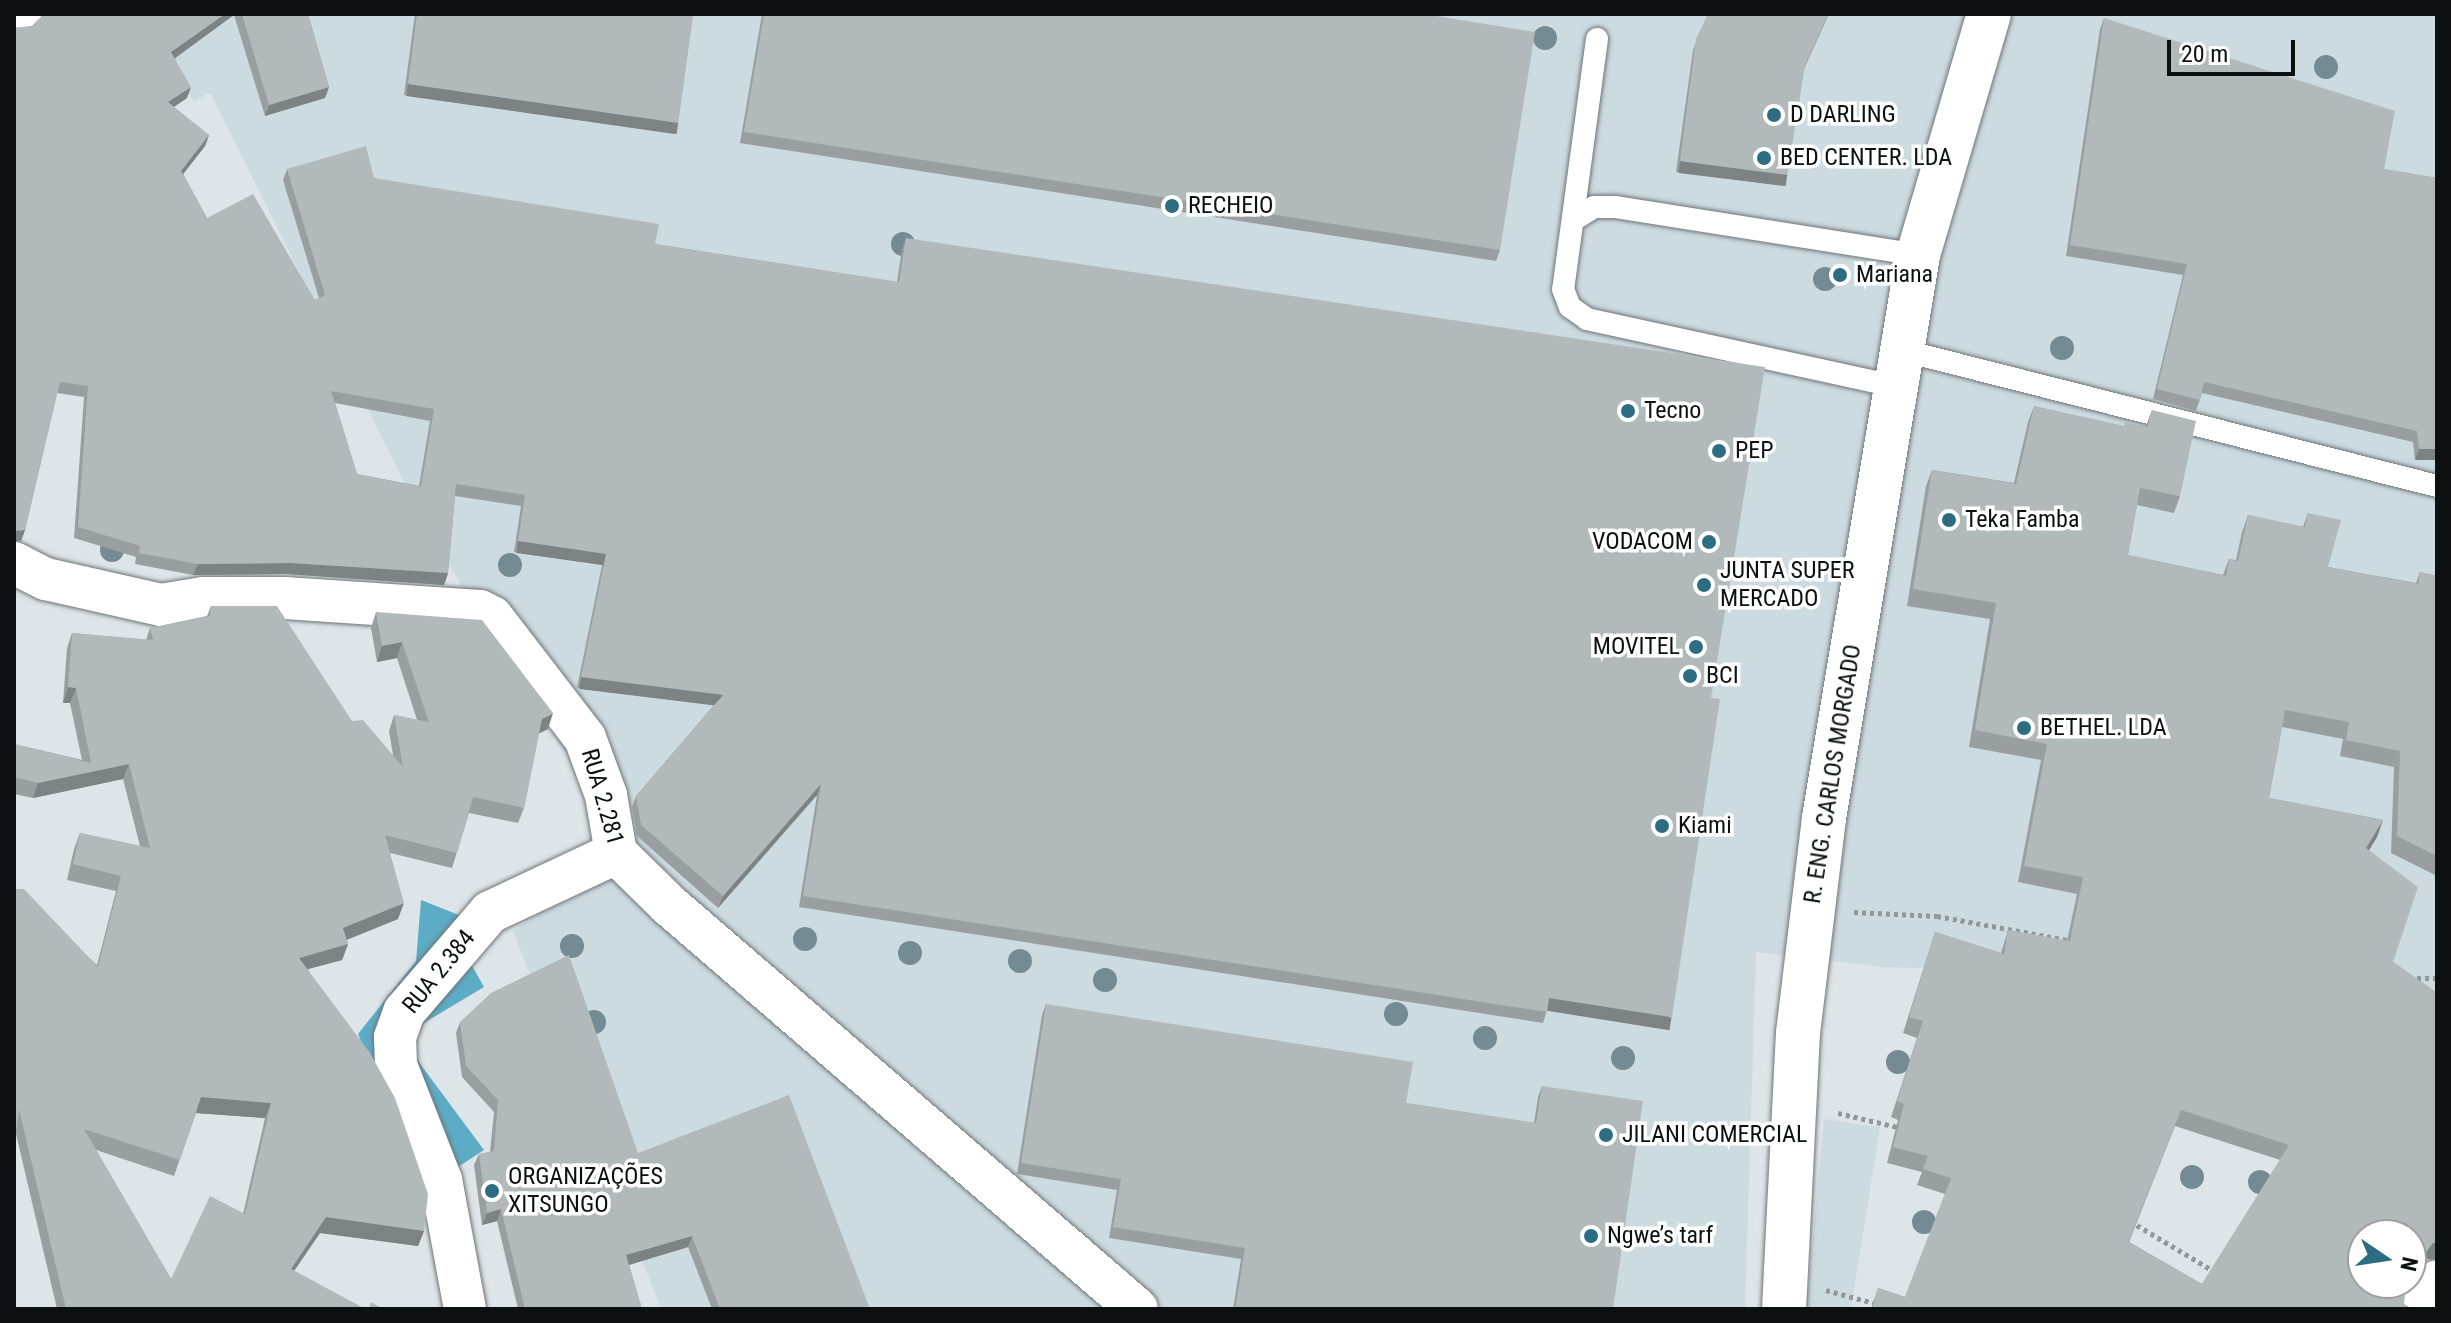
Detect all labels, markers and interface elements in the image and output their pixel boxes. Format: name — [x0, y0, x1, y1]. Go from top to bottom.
scale bar — [2171, 24, 2299, 74]
text: 20 m — [2181, 40, 2228, 68]
place label: D DARLING — [1790, 101, 1896, 129]
marker: D DARLING — [1765, 106, 1783, 124]
place label: BED CENTER. LDA — [1780, 144, 1952, 172]
marker: BED CENTER. LDA — [1755, 149, 1773, 167]
place label: RECHEIO — [1188, 192, 1274, 220]
marker: RECHEIO — [1163, 197, 1181, 215]
place label: Mariana — [1856, 261, 1933, 289]
marker: Mariana — [1831, 266, 1849, 284]
place label: Tecno — [1644, 397, 1701, 425]
marker: Tecno — [1619, 402, 1637, 420]
place label: PEP — [1735, 437, 1774, 465]
marker: PEP — [1710, 442, 1728, 460]
place label: Teka Famba — [1965, 506, 2079, 534]
marker: Teka Famba — [1940, 511, 1958, 529]
place label: VODACOM — [1592, 528, 1693, 556]
marker: VODACOM — [1700, 533, 1718, 551]
place label: JUNTA SUPER MERCADO — [1720, 557, 1854, 613]
marker: JUNTA SUPER MERCADO — [1695, 576, 1713, 594]
place label: MOVITEL — [1593, 633, 1680, 661]
marker: MOVITEL — [1687, 638, 1705, 656]
street label: R. ENG. CARLOS MORGADO — [1798, 642, 1868, 906]
place label: BCI — [1706, 662, 1739, 690]
marker: BCI — [1681, 667, 1699, 685]
place label: BETHEL. LDA — [2040, 714, 2167, 742]
marker: BETHEL. LDA — [2015, 719, 2033, 737]
street label: RUA 2.281 — [575, 745, 629, 849]
place label: Kiami — [1678, 812, 1732, 840]
marker: Kiami — [1653, 817, 1671, 835]
street label: RUA 2.384 — [397, 924, 481, 1020]
place label: JILANI COMERCIAL — [1622, 1121, 1807, 1149]
marker: JILANI COMERCIAL — [1597, 1126, 1615, 1144]
place label: ORGANIZAÇÕES XITSUNGO — [508, 1163, 663, 1219]
marker: ORGANIZAÇÕES XITSUNGO — [483, 1182, 501, 1200]
north arrow — [2347, 1219, 2427, 1299]
place label: Ngwe’s tarf — [1607, 1222, 1713, 1250]
marker: Ngwe’s tarf — [1582, 1227, 1600, 1245]
text: N — [2395, 1255, 2423, 1273]

